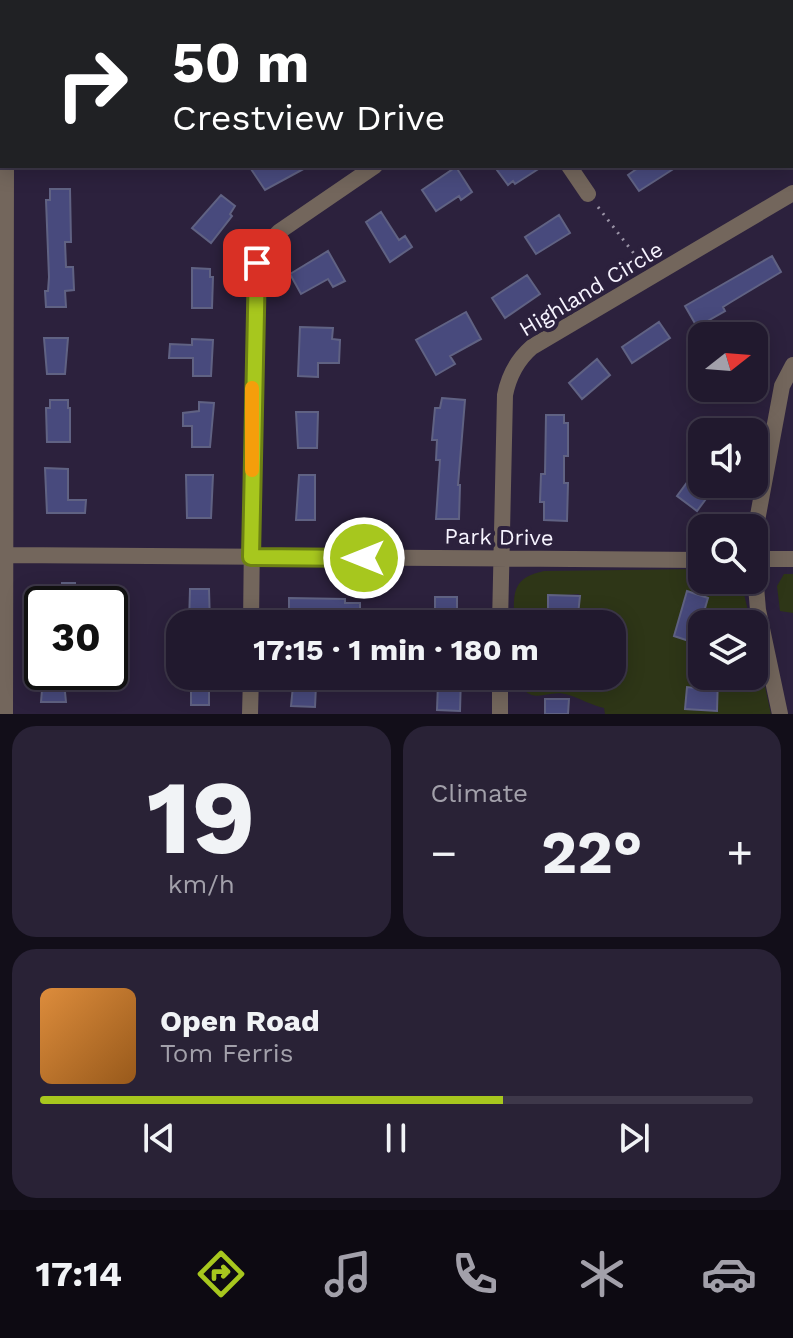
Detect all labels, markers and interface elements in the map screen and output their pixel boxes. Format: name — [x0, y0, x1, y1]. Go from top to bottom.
text: 50 m — [172, 30, 309, 96]
icon: right — [40, 32, 144, 136]
text: Crestview Drive — [172, 97, 445, 139]
pin — [223, 229, 291, 297]
street label: Highland Circle — [515, 236, 667, 342]
icon: arrive — [235, 241, 279, 285]
north arrow — [688, 322, 768, 402]
map controls — [688, 322, 768, 690]
button: sound — [688, 418, 768, 498]
button: search — [688, 514, 768, 594]
position arrow — [322, 516, 406, 600]
street label: Park Drive — [444, 524, 554, 550]
speed limit sign: 30 — [24, 586, 128, 690]
button: layers — [688, 610, 768, 690]
text: 17:15 · 1 min · 180 m — [253, 632, 539, 667]
text: 19 — [147, 756, 256, 878]
text: Climate — [431, 778, 528, 808]
text: 22° — [541, 817, 642, 888]
text: − — [431, 827, 457, 879]
text: + — [726, 827, 753, 879]
text: km/h — [168, 869, 235, 899]
text: Open Road — [160, 1003, 320, 1038]
text: Tom Ferris — [160, 1038, 293, 1068]
icon: previous — [137, 1116, 181, 1160]
icon: pause — [374, 1116, 418, 1160]
icon: next — [612, 1116, 656, 1160]
icon: directions — [193, 1246, 249, 1302]
icon: music — [320, 1246, 376, 1302]
icon: phone — [447, 1246, 503, 1302]
icon: climate — [574, 1246, 630, 1302]
icon: car — [701, 1246, 757, 1302]
text: 17:14 — [36, 1253, 122, 1295]

